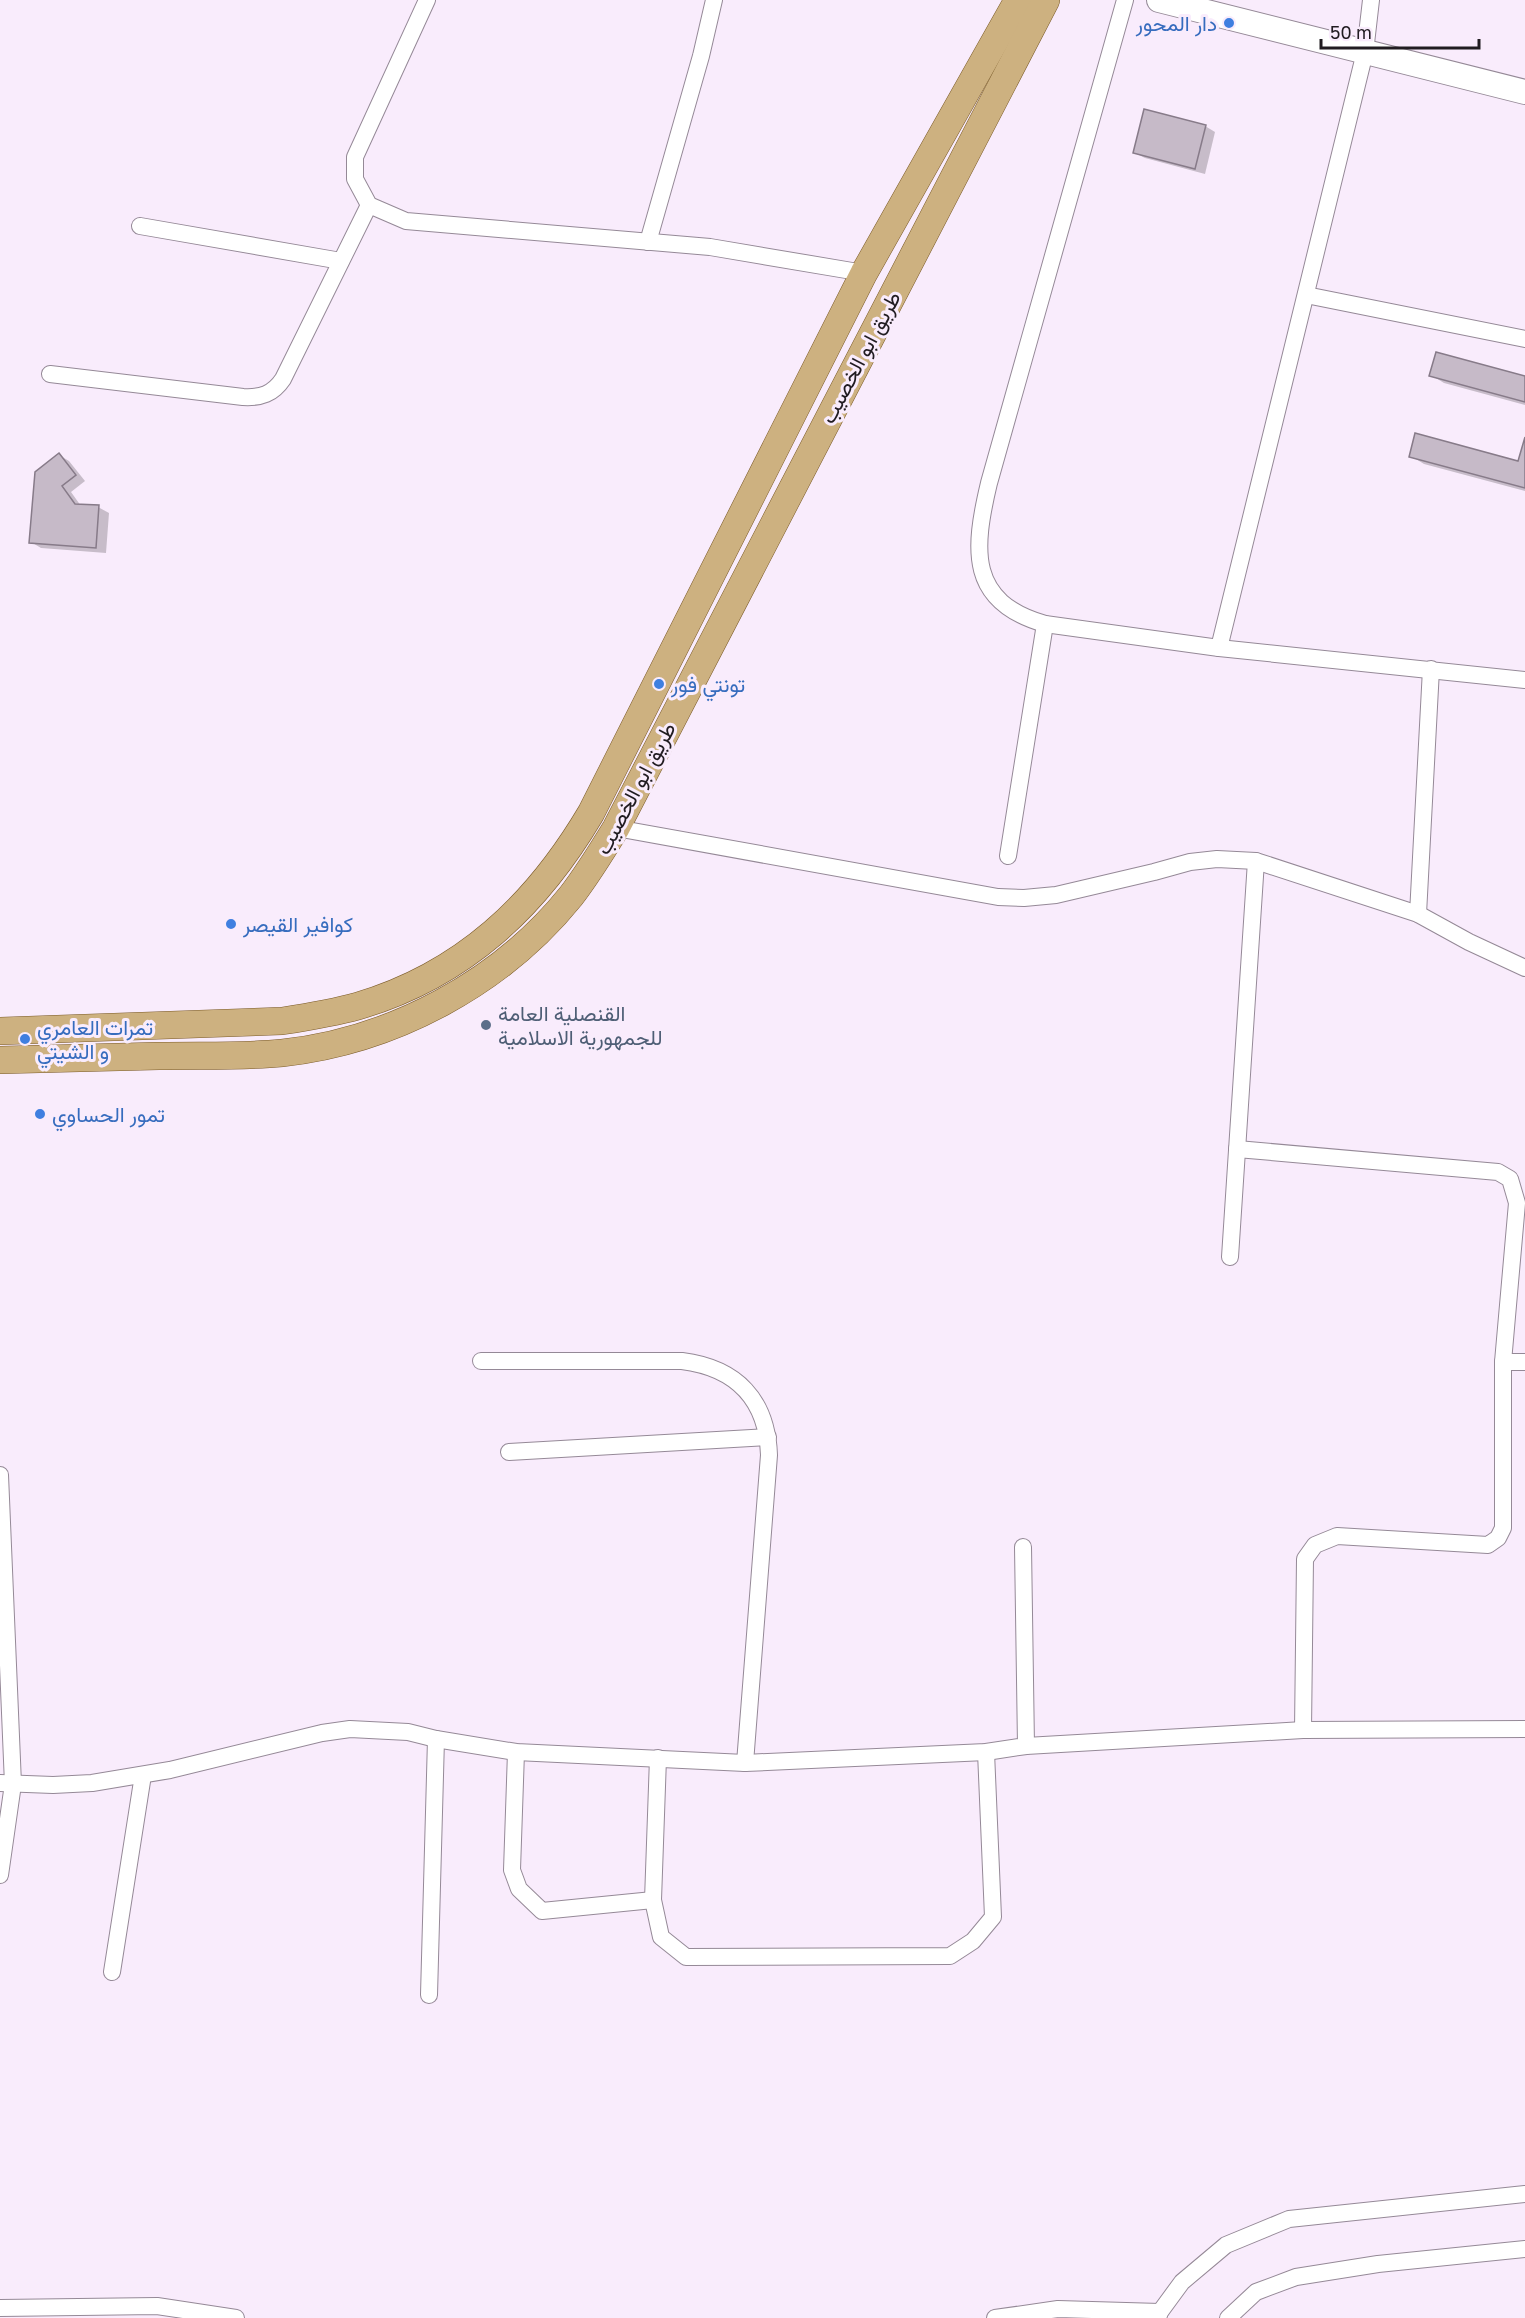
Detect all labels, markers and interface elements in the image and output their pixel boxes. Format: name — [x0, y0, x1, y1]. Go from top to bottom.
place label: دار المحور — [1135, 10, 1217, 37]
scale bar — [1321, 12, 1478, 50]
marker: دار المحور — [1222, 16, 1236, 30]
text: 50 m — [1330, 21, 1372, 43]
street label: طريق ابو الخصيب — [814, 287, 907, 428]
place label: تونتي فور — [670, 671, 745, 702]
marker: تونتي فور — [652, 677, 666, 691]
street label: طريق ابو الخصيب — [589, 718, 682, 859]
place label: كوافير القيصر — [242, 911, 353, 938]
marker: كوافير القيصر — [224, 917, 238, 931]
place label: القنصلية العامة للجمهورية الاسلامية — [498, 1000, 662, 1051]
place label: تمرات العامري و الشيتي — [37, 1014, 153, 1069]
marker: القنصلية العامة للجمهورية الاسلامية — [479, 1018, 493, 1032]
marker: تمرات العامري و الشيتي — [18, 1032, 32, 1046]
place label: تمور الحساوي — [52, 1101, 165, 1132]
marker: تمور الحساوي — [33, 1107, 47, 1121]

